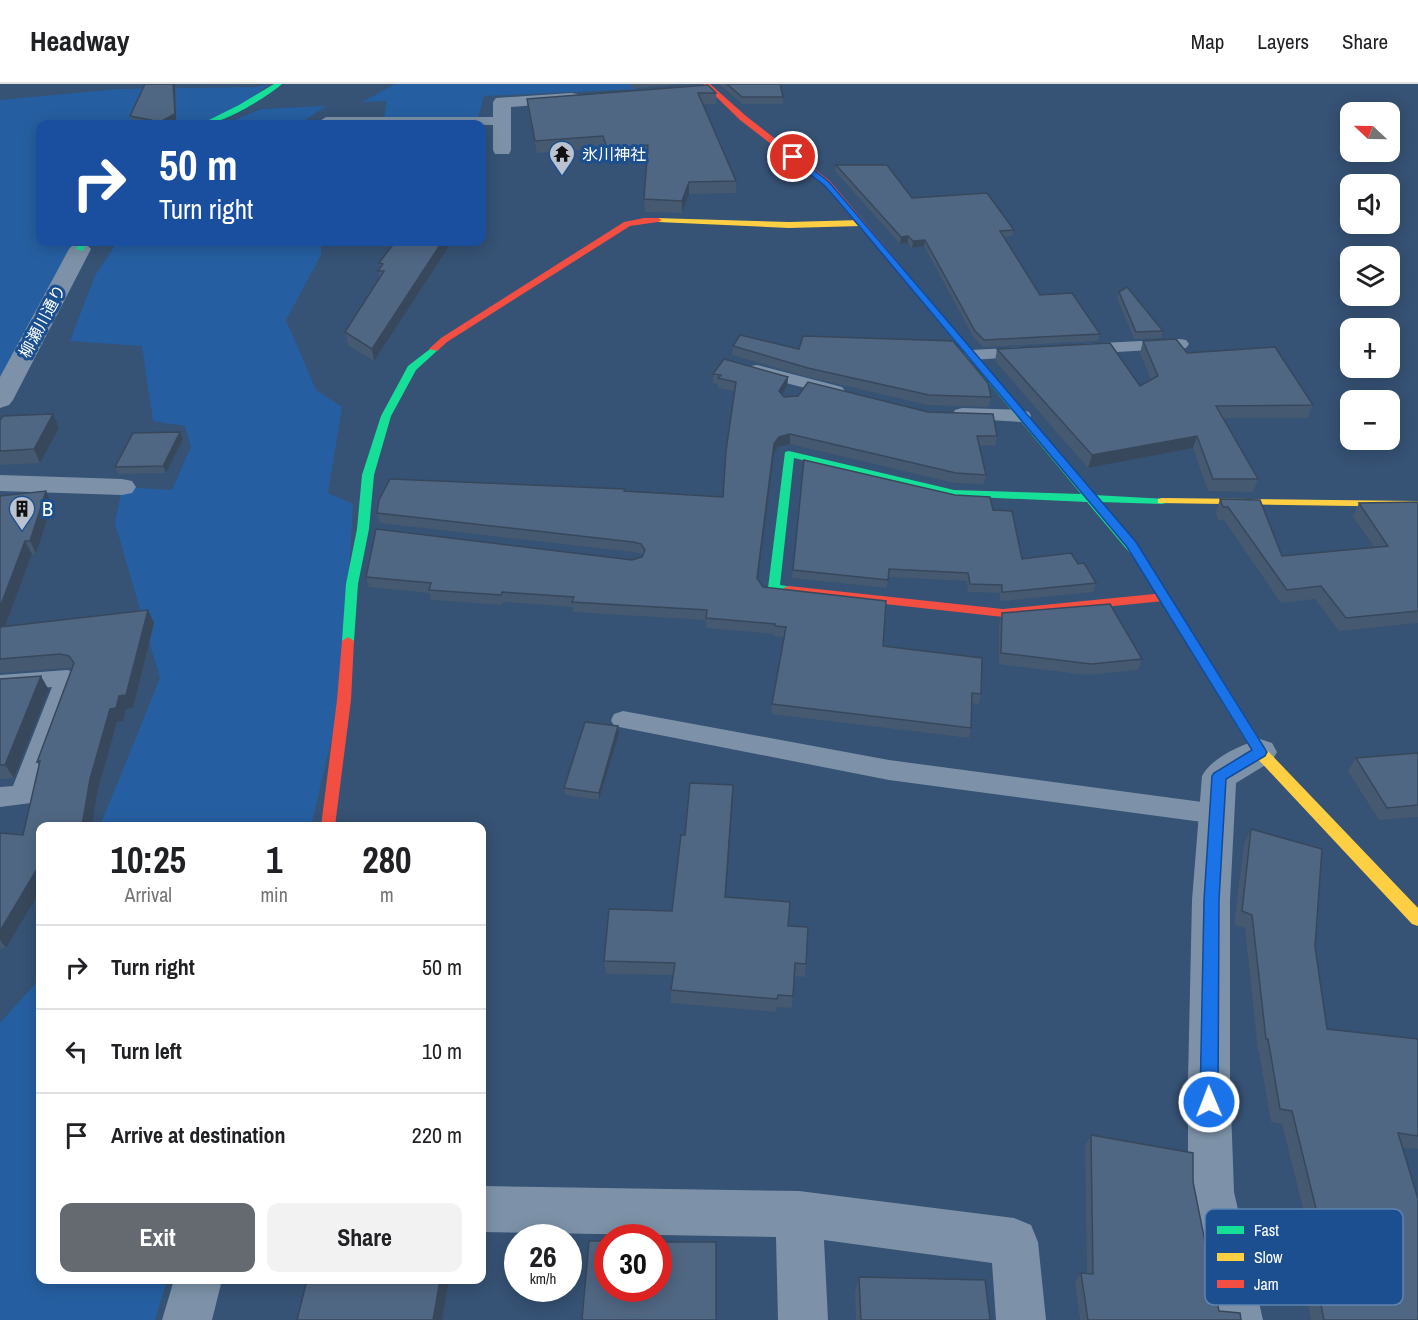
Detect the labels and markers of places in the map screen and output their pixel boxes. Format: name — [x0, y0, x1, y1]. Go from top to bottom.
pin — [767, 131, 818, 182]
temple icon: 氷川神社 — [547, 139, 577, 177]
place label: 氷川神社 — [582, 143, 646, 165]
building icon: B — [7, 494, 37, 532]
place label: B — [42, 495, 53, 522]

